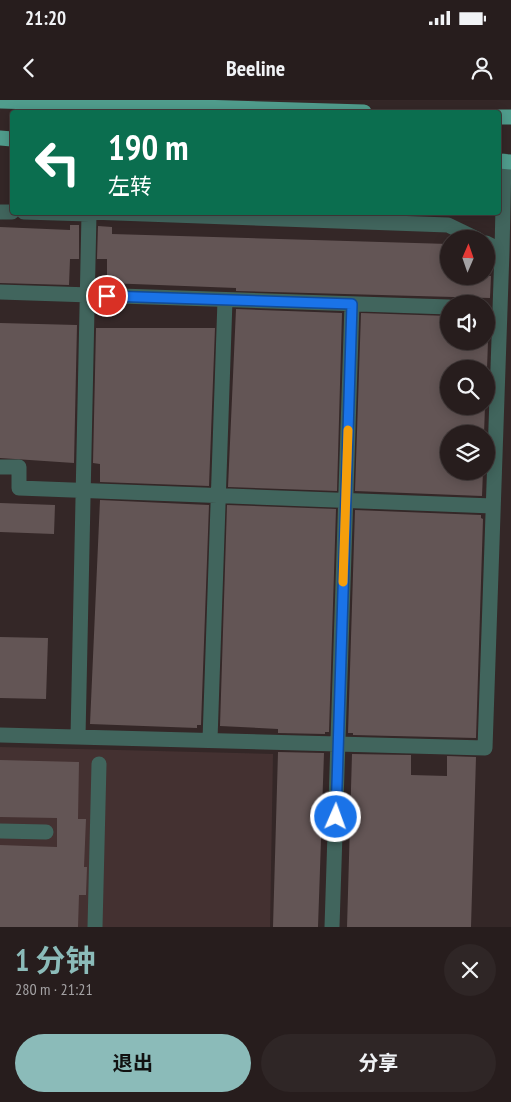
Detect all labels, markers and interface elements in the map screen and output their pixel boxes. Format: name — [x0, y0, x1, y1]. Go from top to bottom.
text: 21:20 — [25, 6, 66, 30]
icon: back — [15, 54, 43, 82]
text: Beeline — [226, 54, 285, 82]
icon: person — [468, 54, 496, 82]
text: 190 m — [108, 124, 189, 170]
icon: left — [25, 130, 90, 195]
text: 左转 — [108, 172, 152, 200]
north arrow — [440, 230, 495, 285]
map controls — [440, 230, 495, 480]
pin — [86, 275, 128, 317]
icon: arrive — [93, 282, 121, 310]
button: sound — [440, 295, 495, 350]
button: search — [440, 360, 495, 415]
button: layers — [440, 425, 495, 480]
position arrow — [309, 790, 361, 842]
text: 1 分钟 — [15, 940, 96, 979]
button: close — [444, 944, 496, 996]
text: 280 m · 21:21 — [15, 979, 93, 999]
button: 退出 — [15, 1034, 251, 1092]
button: 分享 — [261, 1034, 496, 1092]

